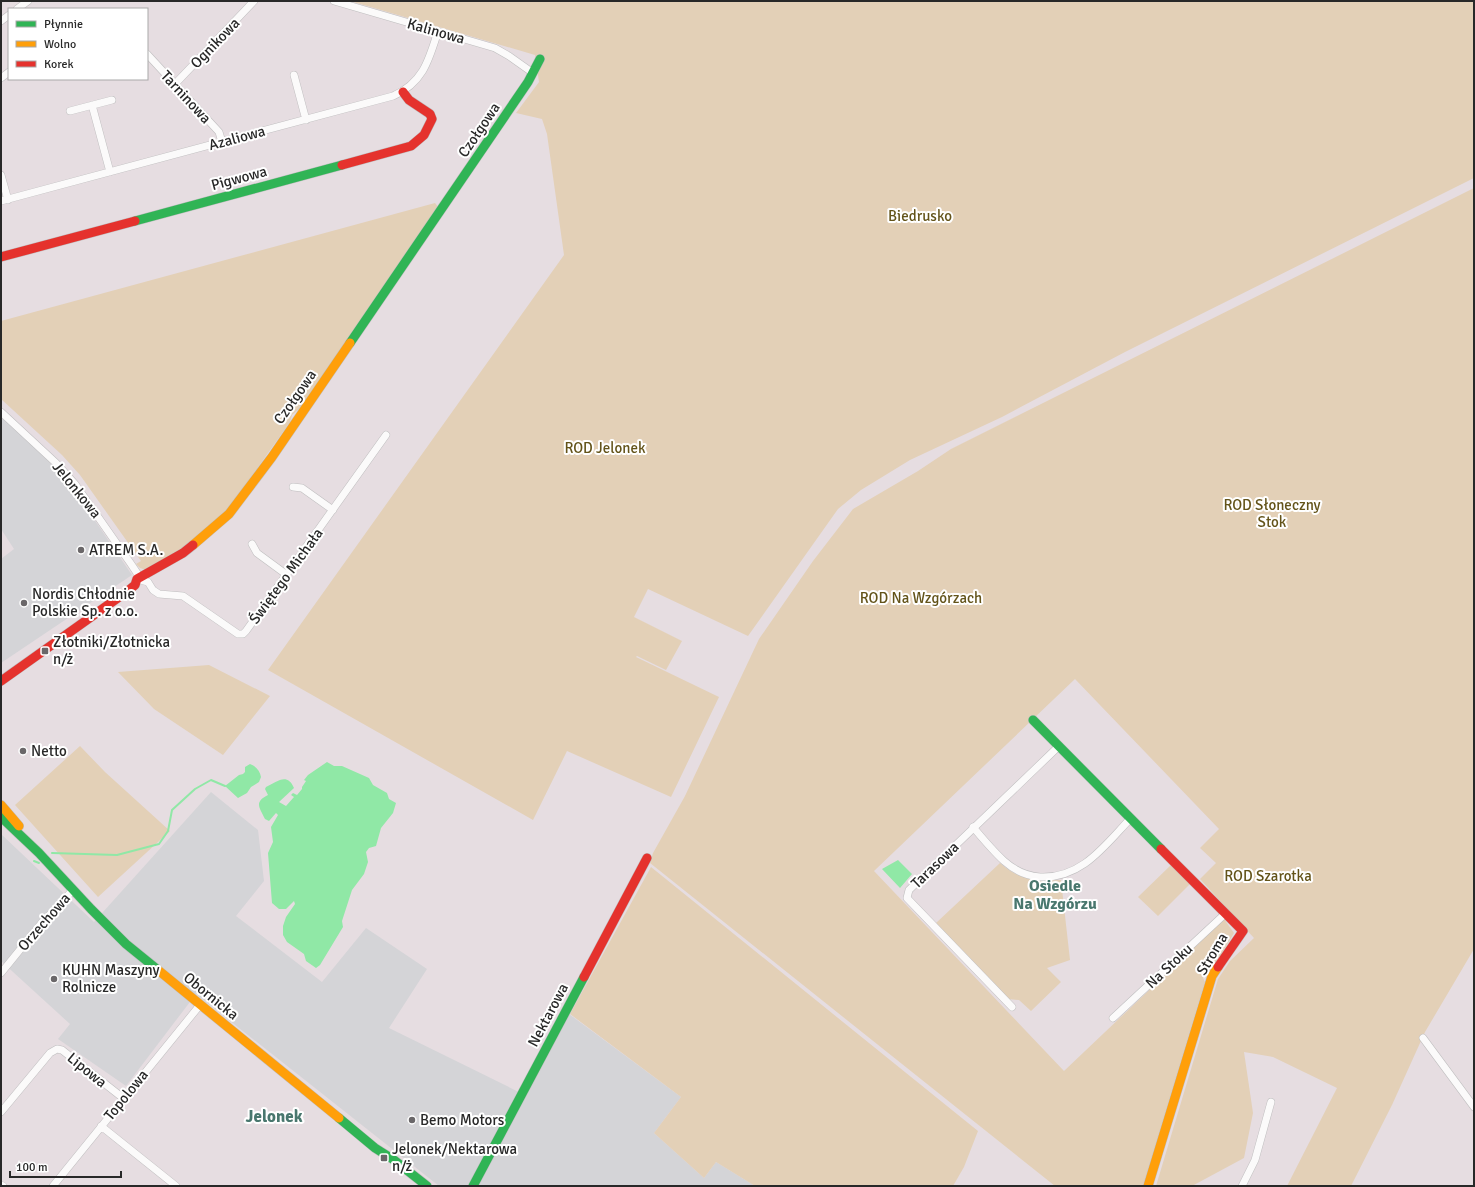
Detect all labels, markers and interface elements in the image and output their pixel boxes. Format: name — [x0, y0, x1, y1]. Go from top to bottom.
legend — [8, 8, 148, 80]
street label: Ognikowa — [187, 14, 243, 72]
street label: Kalinowa — [405, 14, 467, 48]
text: Płynnie — [44, 17, 83, 32]
text: Wolno — [44, 37, 76, 52]
text: Korek — [44, 57, 73, 72]
street label: Tarninowa — [157, 67, 215, 127]
street label: Czołgowa — [454, 99, 504, 161]
street label: Azaliowa — [207, 122, 267, 154]
street label: Pigwowa — [209, 162, 269, 194]
park label: Biedrusko — [888, 207, 952, 225]
street label: Czołgowa — [270, 366, 320, 428]
park label: ROD Jelonek — [564, 439, 646, 457]
street label: Jelonkowa — [49, 458, 105, 522]
park label: ROD Słoneczny Stok — [1223, 496, 1321, 531]
street label: Świętego Michała — [244, 524, 327, 627]
place label: ATREM S.A. — [89, 541, 164, 559]
marker: ATREM S.A. — [76, 545, 86, 555]
place label: Nordis Chłodnie Polskie Sp. z o.o. — [32, 585, 138, 620]
park label: ROD Na Wzgórzach — [860, 589, 982, 607]
marker: Nordis Chłodnie Polskie Sp. z o.o. — [19, 598, 29, 608]
place label: Złotniki/Złotnicka n/ż — [53, 633, 170, 668]
marker: Złotniki/Złotnicka n/ż — [40, 646, 50, 656]
place label: Netto — [31, 742, 67, 760]
marker: Netto — [18, 746, 28, 756]
street label: Tarasowa — [907, 838, 963, 892]
park label: ROD Szarotka — [1224, 867, 1312, 885]
district label: Osiedle Na Wzgórzu — [1013, 876, 1097, 914]
street label: Orzechowa — [14, 889, 74, 955]
street label: Stroma — [1192, 930, 1232, 978]
street label: Na Stoku — [1142, 940, 1196, 992]
place label: KUHN Maszyny Rolnicze — [62, 961, 159, 996]
street label: Obornicka — [180, 968, 242, 1024]
marker: KUHN Maszyny Rolnicze — [49, 974, 59, 984]
street label: Nektarowa — [524, 980, 572, 1050]
street label: Lipowa — [64, 1049, 110, 1091]
street label: Topolowa — [100, 1066, 152, 1124]
district label: Jelonek — [245, 1106, 303, 1127]
place label: Bemo Motors — [420, 1111, 505, 1129]
marker: Bemo Motors — [407, 1115, 417, 1125]
place label: Jelonek/Nektarowa n/ż — [392, 1140, 517, 1175]
scale bar — [10, 1153, 121, 1179]
marker: Jelonek/Nektarowa n/ż — [379, 1153, 389, 1163]
text: 100 m — [16, 1160, 48, 1175]

